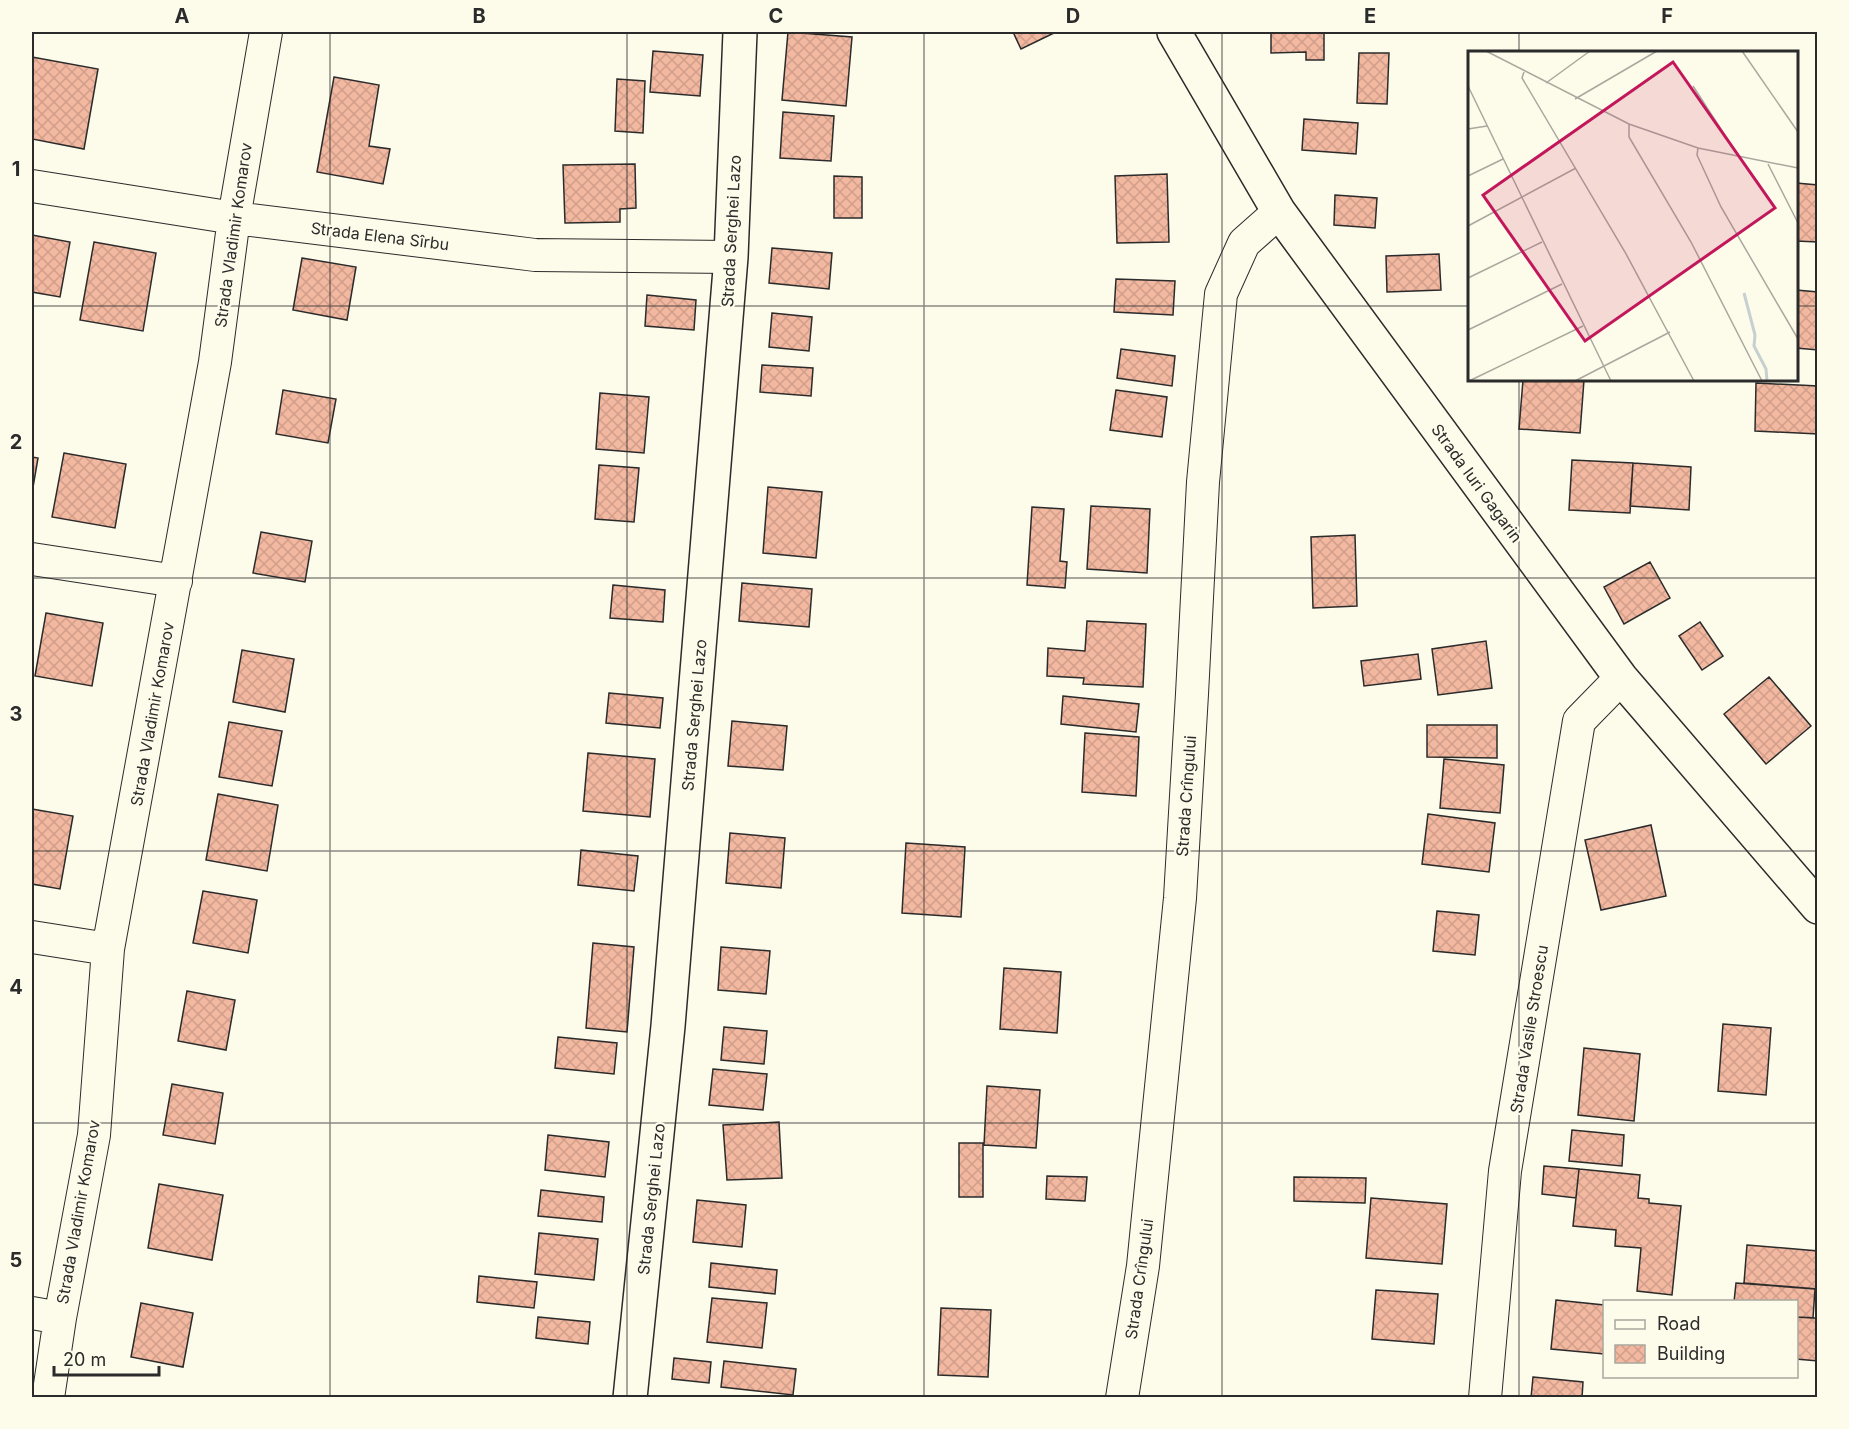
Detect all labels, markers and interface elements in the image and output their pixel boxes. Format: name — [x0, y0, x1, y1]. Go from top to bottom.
text: A — [175, 4, 190, 28]
text: B — [472, 4, 486, 28]
text: C — [769, 4, 783, 28]
text: D — [1066, 4, 1080, 28]
text: E — [1364, 4, 1376, 28]
text: F — [1661, 4, 1673, 28]
inset map — [1468, 51, 1798, 381]
street label: Strada Vladimir Komarov — [210, 141, 256, 329]
street label: Strada Serghei Lazo — [717, 154, 745, 308]
text: 1 — [12, 157, 20, 181]
street label: Strada Elena Sîrbu — [310, 218, 450, 254]
street label: Strada Iuri Gagarin — [1427, 420, 1527, 546]
text: 2 — [10, 430, 22, 454]
street label: Strada Vladimir Komarov — [126, 620, 178, 808]
street label: Strada Serghei Lazo — [677, 638, 711, 792]
text: 3 — [10, 702, 22, 726]
street label: Strada Crîngului — [1172, 735, 1200, 857]
street label: Strada Vasile Stroescu — [1506, 943, 1552, 1115]
text: 4 — [9, 975, 23, 999]
street label: Strada Vladimir Komarov — [52, 1118, 104, 1306]
street label: Strada Serghei Lazo — [633, 1122, 669, 1276]
street label: Strada Crîngului — [1121, 1217, 1157, 1341]
text: 5 — [10, 1248, 22, 1272]
legend — [1603, 1300, 1798, 1378]
text: Road — [1657, 1313, 1700, 1334]
scale bar — [54, 1339, 159, 1377]
text: Building — [1657, 1343, 1725, 1364]
text: 20 m — [63, 1349, 106, 1370]

